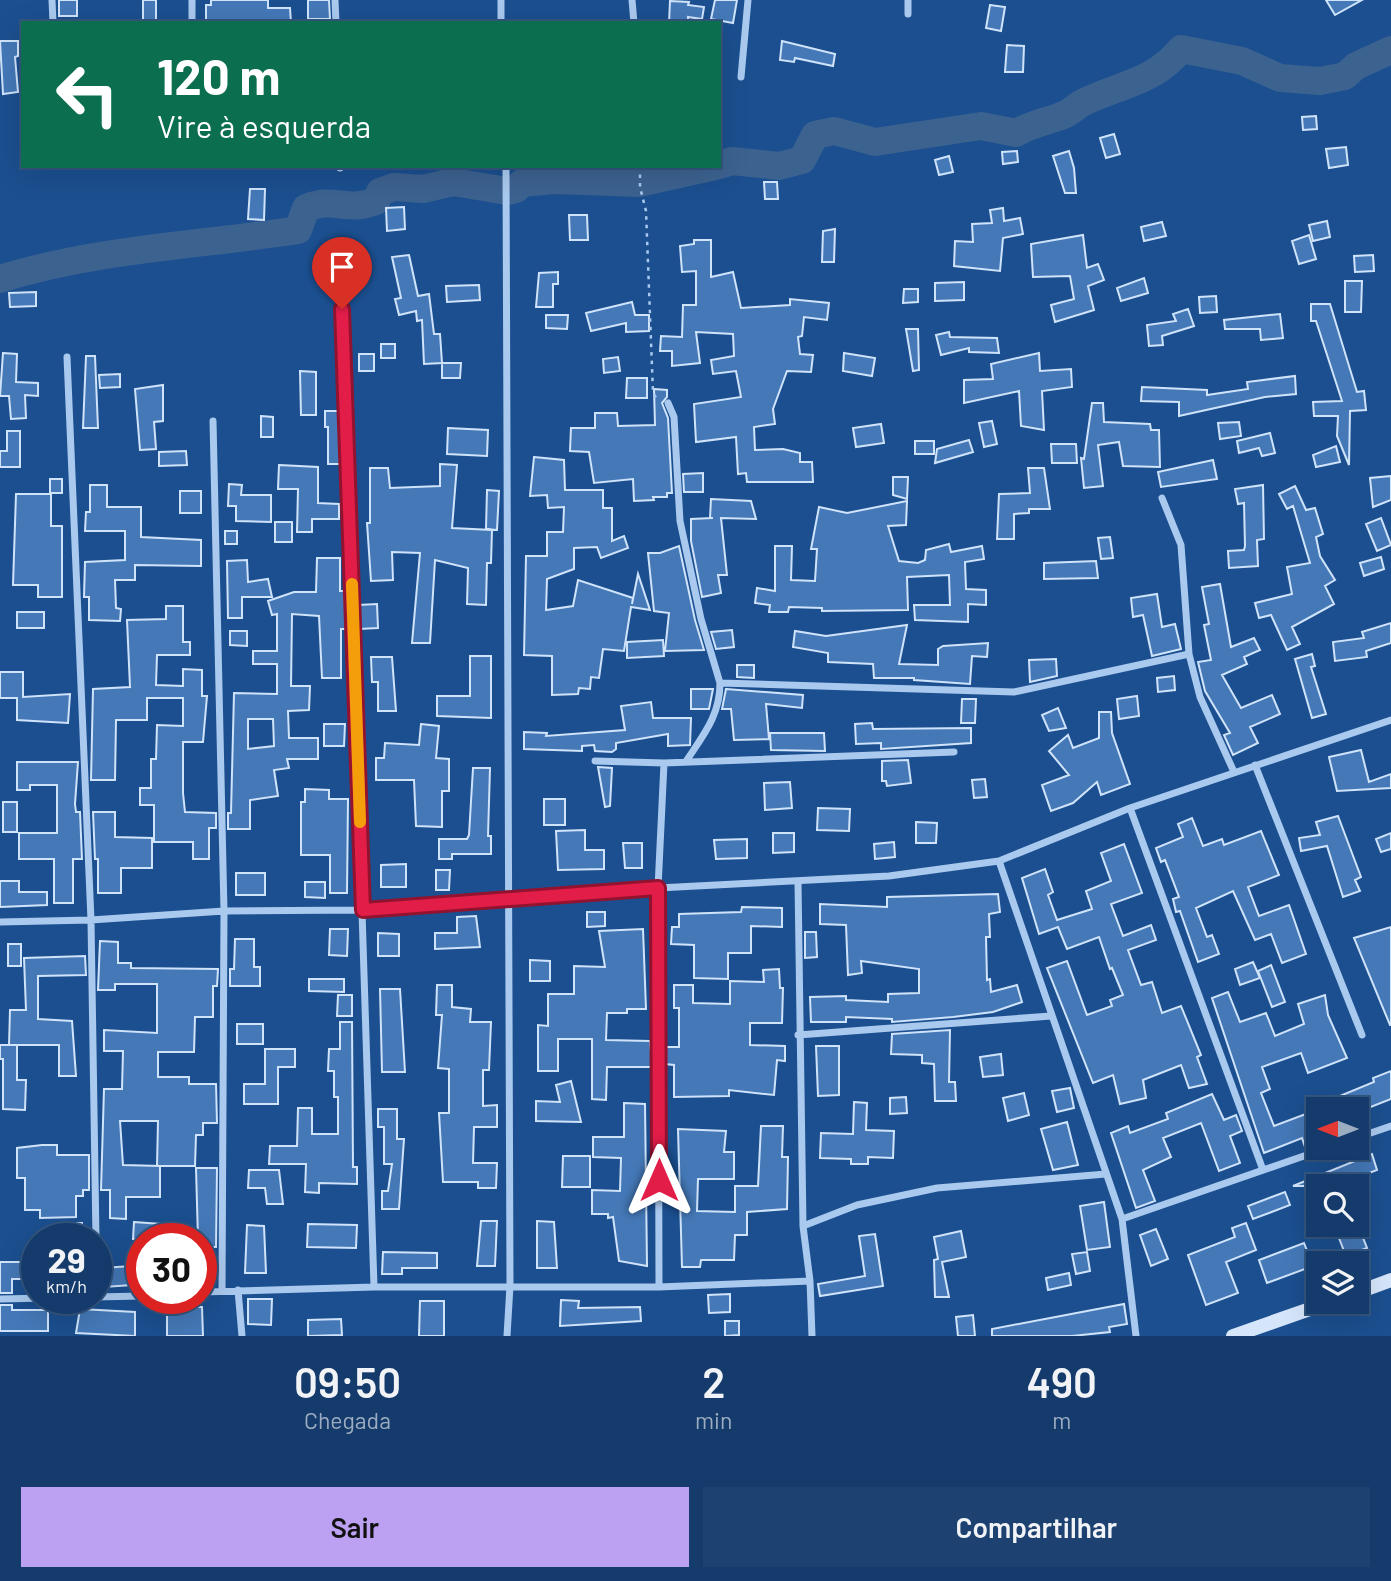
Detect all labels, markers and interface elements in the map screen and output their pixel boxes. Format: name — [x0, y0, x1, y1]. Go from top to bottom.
text: 120 m — [157, 46, 280, 105]
icon: left — [42, 49, 133, 140]
text: Vire à esquerda — [157, 106, 371, 144]
pin — [312, 237, 372, 309]
icon: arrive — [323, 248, 361, 286]
north arrow — [1306, 1097, 1368, 1160]
map controls — [1306, 1097, 1369, 1314]
position arrow — [622, 1143, 696, 1217]
button: search — [1306, 1174, 1369, 1237]
speed limit sign: 30 — [126, 1223, 217, 1314]
text: 29 — [47, 1238, 86, 1280]
button: layers — [1306, 1251, 1369, 1314]
text: km/h — [46, 1275, 87, 1297]
text: 09:50 — [294, 1356, 401, 1406]
text: 2 — [702, 1356, 725, 1406]
text: 490 — [1026, 1356, 1097, 1406]
text: Chegada — [304, 1406, 391, 1434]
text: min — [695, 1406, 732, 1434]
text: m — [1052, 1406, 1071, 1434]
button: Sair — [21, 1487, 689, 1567]
button: Compartilhar — [703, 1487, 1370, 1567]

